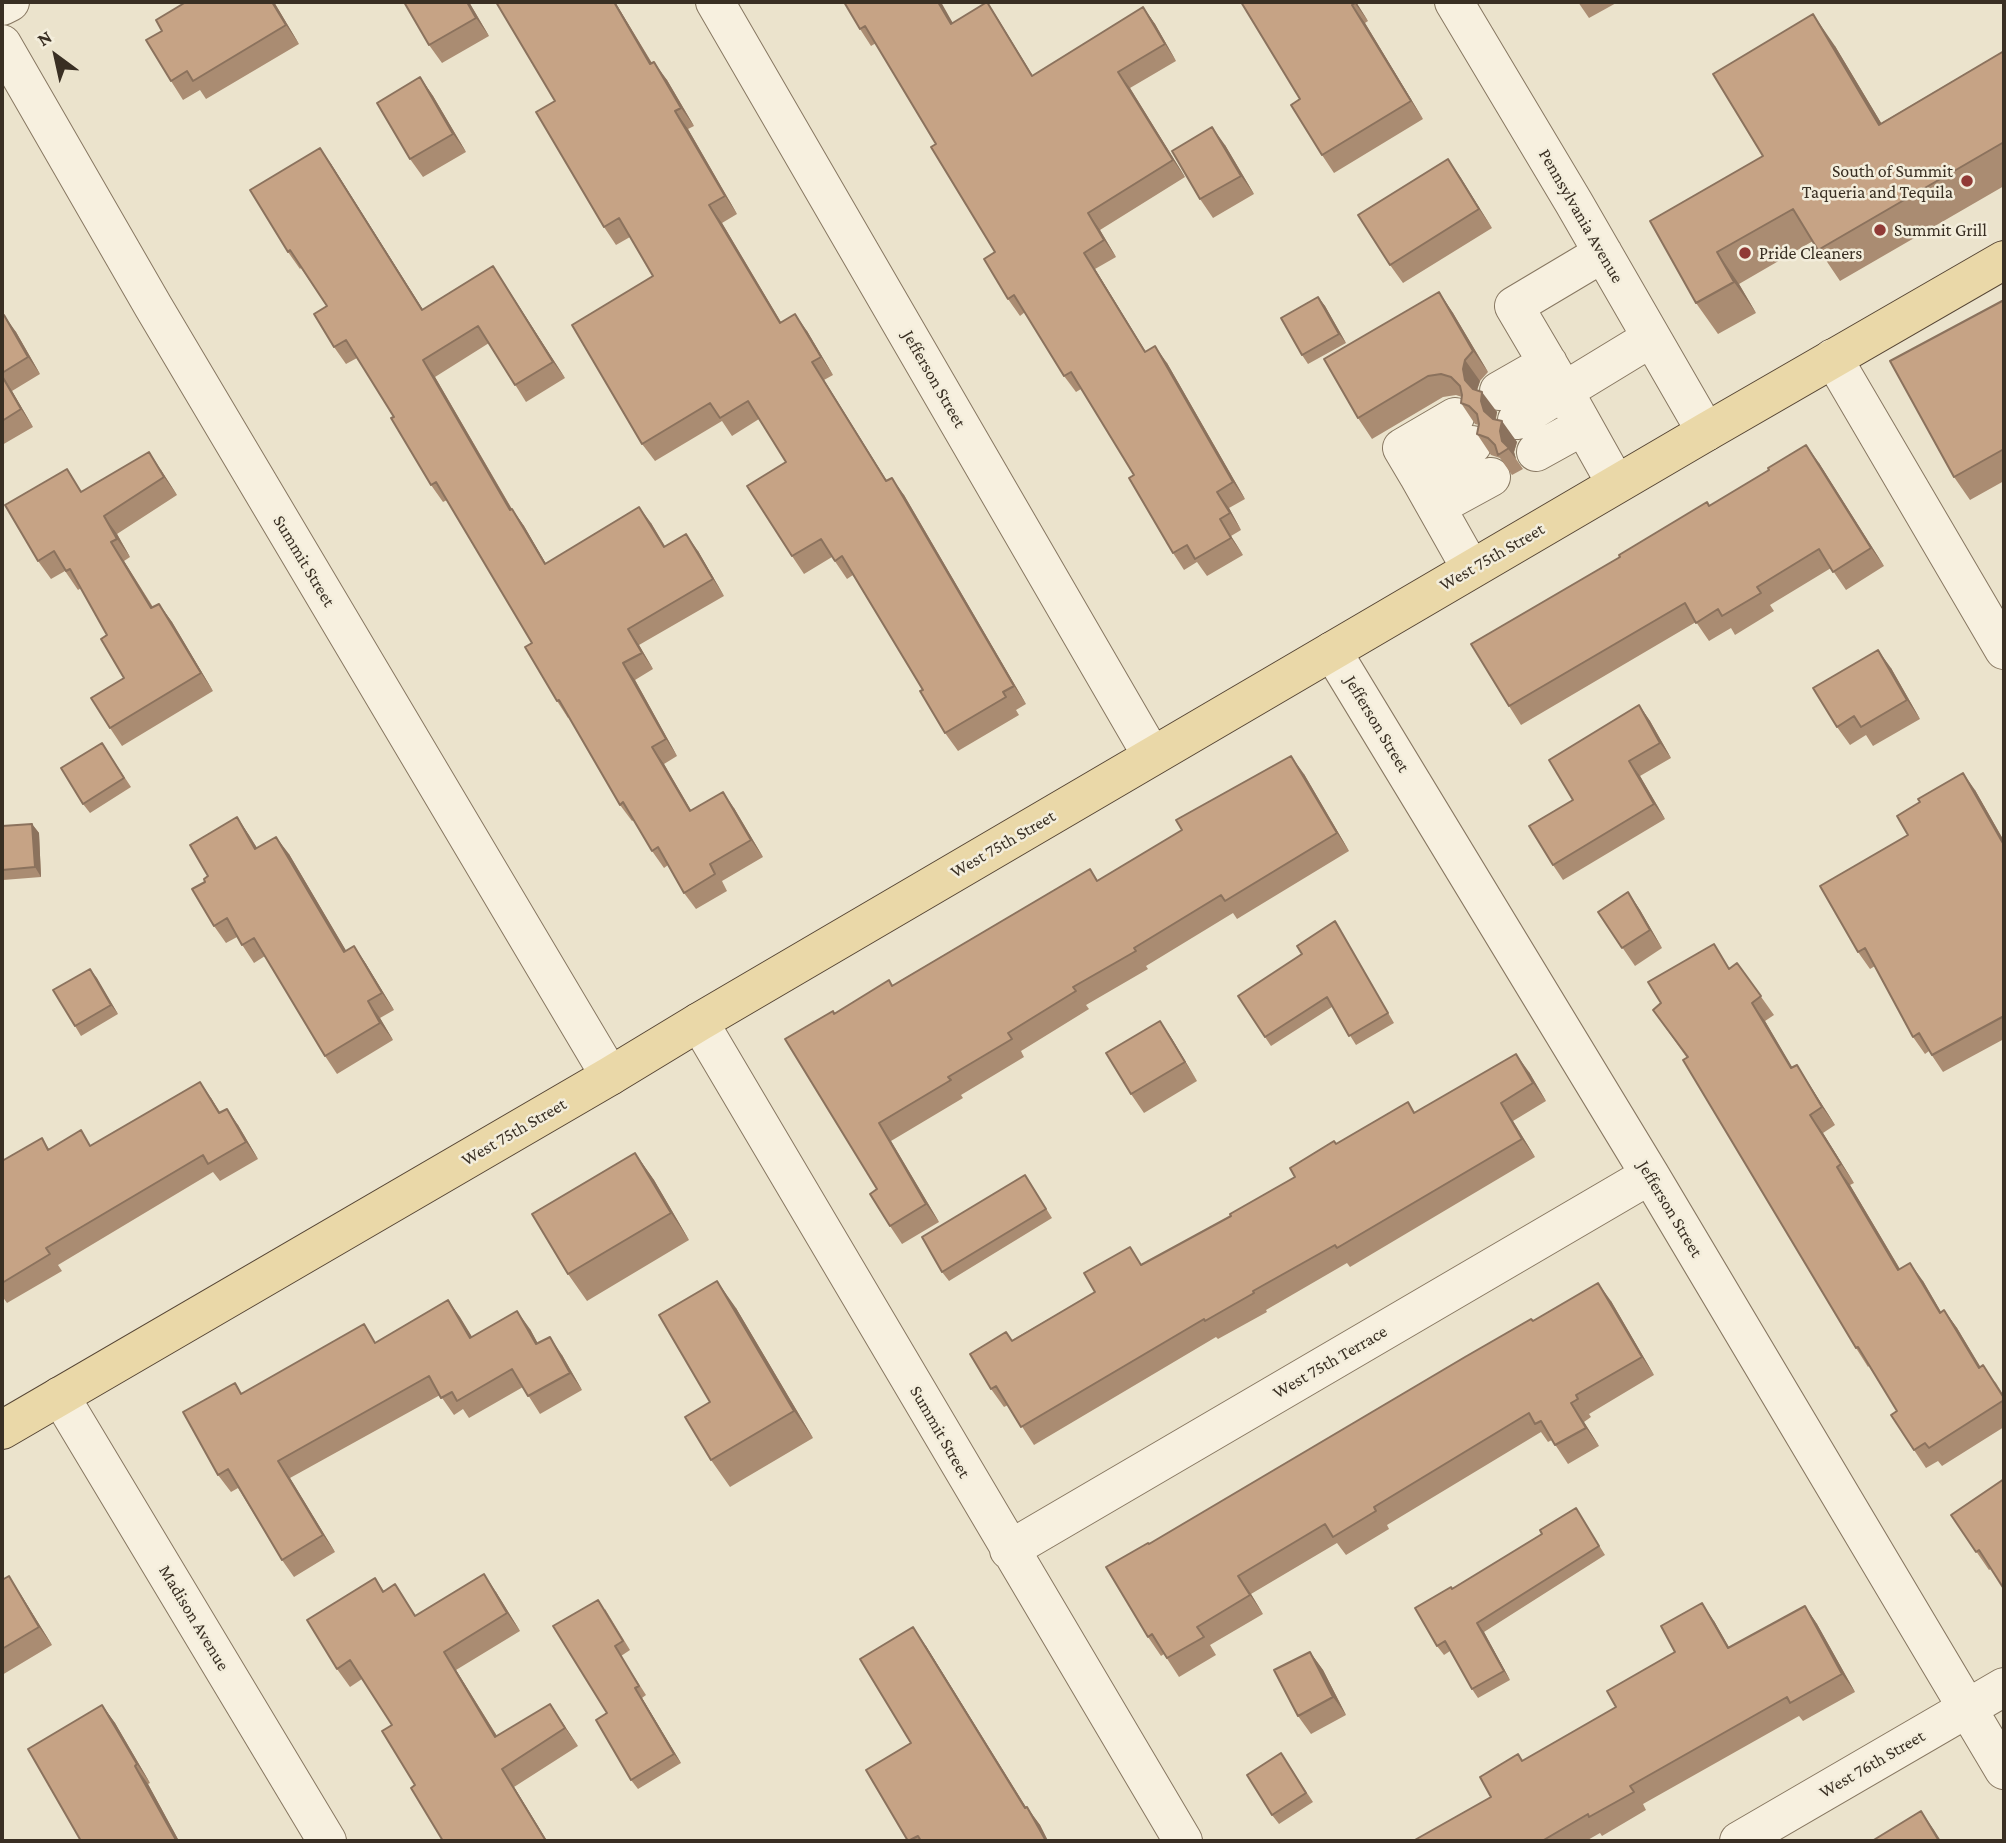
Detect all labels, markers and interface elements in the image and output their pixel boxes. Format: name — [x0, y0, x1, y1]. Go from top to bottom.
north arrow — [21, 21, 91, 91]
text: N — [33, 26, 55, 50]
street label: Pennsylvania Avenue — [1534, 145, 1628, 287]
place label: South of Summit Taqueria and Tequila — [1802, 160, 1953, 202]
marker: South of Summit Taqueria and Tequila — [1959, 173, 1975, 189]
place label: Summit Grill — [1894, 219, 1987, 241]
marker: Summit Grill — [1872, 222, 1888, 238]
place label: Pride Cleaners — [1759, 242, 1862, 264]
marker: Pride Cleaners — [1737, 245, 1753, 261]
street label: Jefferson Street — [897, 326, 971, 432]
street label: Summit Street — [268, 511, 340, 611]
street label: West 75th Street — [1436, 518, 1548, 596]
street label: Jefferson Street — [1340, 672, 1414, 776]
street label: West 75th Street — [947, 805, 1059, 883]
street label: West 75th Street — [458, 1093, 570, 1171]
street label: Jefferson Street — [1633, 1157, 1707, 1261]
street label: West 75th Terrace — [1269, 1320, 1391, 1404]
street label: Summit Street — [905, 1382, 975, 1482]
street label: Madison Avenue — [154, 1561, 234, 1675]
street label: West 76th Street — [1815, 1725, 1929, 1803]

